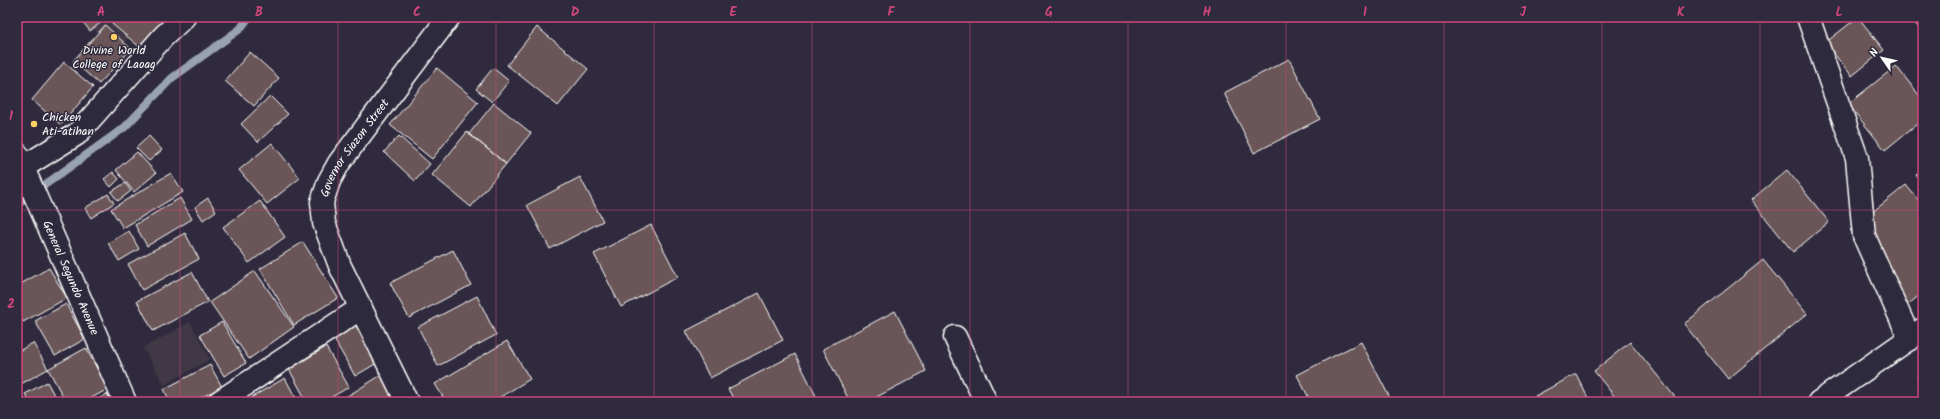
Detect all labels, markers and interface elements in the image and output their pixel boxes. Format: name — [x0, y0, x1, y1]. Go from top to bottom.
text: A — [97, 2, 105, 23]
text: B — [255, 2, 263, 23]
text: C — [413, 2, 421, 23]
text: D — [571, 2, 580, 23]
text: E — [729, 2, 737, 23]
text: F — [887, 2, 895, 23]
text: G — [1045, 2, 1053, 23]
text: H — [1203, 2, 1212, 23]
text: I — [1363, 2, 1367, 23]
text: J — [1520, 2, 1527, 23]
text: K — [1677, 2, 1685, 23]
text: L — [1835, 2, 1843, 23]
marker: Divine World College of Laoag — [109, 32, 119, 42]
north arrow — [1862, 38, 1902, 78]
place label: Divine World College of Laoag — [72, 41, 156, 74]
text: N — [1865, 45, 1884, 61]
street label: Governor Siazon Street — [315, 95, 394, 200]
text: 1 — [9, 106, 13, 127]
place label: Chicken Ati-atihan — [42, 108, 94, 141]
marker: Chicken Ati-atihan — [29, 119, 39, 129]
street label: General Segundo Avenue — [37, 218, 104, 339]
text: 2 — [7, 294, 15, 315]

